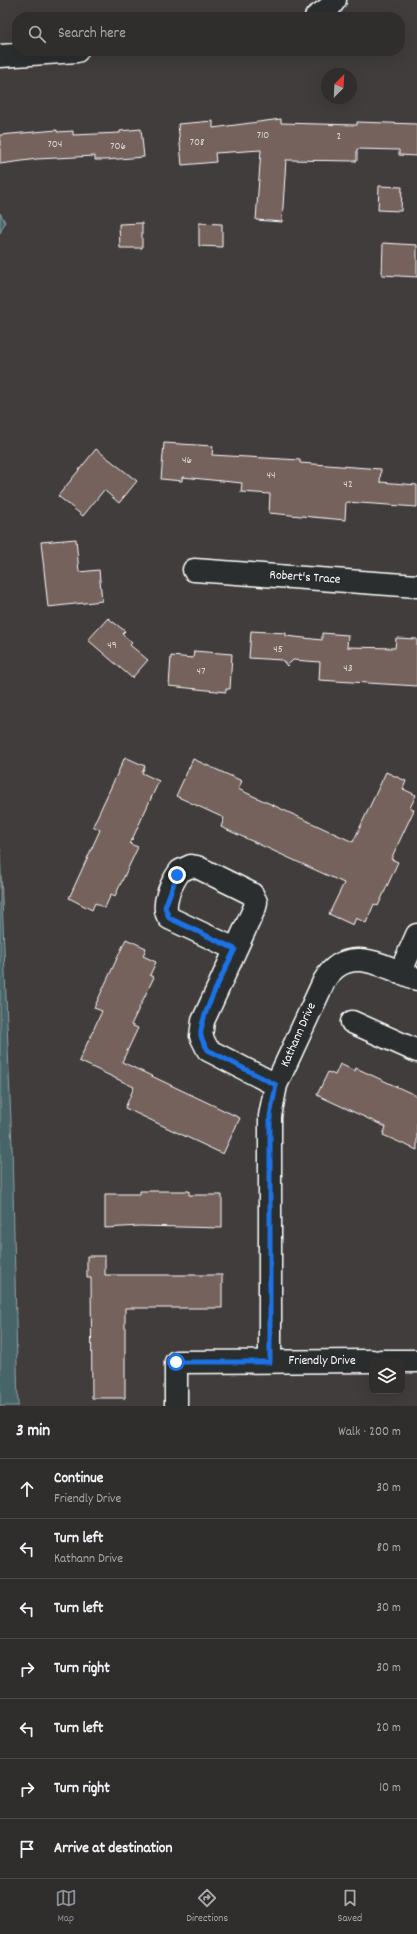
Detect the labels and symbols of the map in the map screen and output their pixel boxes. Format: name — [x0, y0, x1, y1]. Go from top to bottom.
north arrow — [321, 68, 357, 104]
house number: 710 — [257, 128, 269, 144]
house number: 2 — [337, 129, 342, 145]
house number: 708 — [190, 135, 204, 151]
house number: 704 — [48, 137, 62, 153]
house number: 706 — [110, 139, 126, 155]
house number: 46 — [182, 453, 192, 469]
house number: 44 — [266, 468, 276, 484]
house number: 42 — [343, 477, 353, 493]
street label: Robert's Trace — [269, 566, 341, 590]
house number: 49 — [107, 638, 117, 654]
house number: 45 — [273, 642, 283, 658]
house number: 43 — [343, 661, 353, 677]
house number: 47 — [197, 664, 205, 680]
route end — [168, 866, 186, 884]
street label: Kathann Drive — [276, 999, 322, 1070]
street label: Friendly Drive — [288, 1352, 356, 1371]
route start — [167, 1353, 185, 1371]

